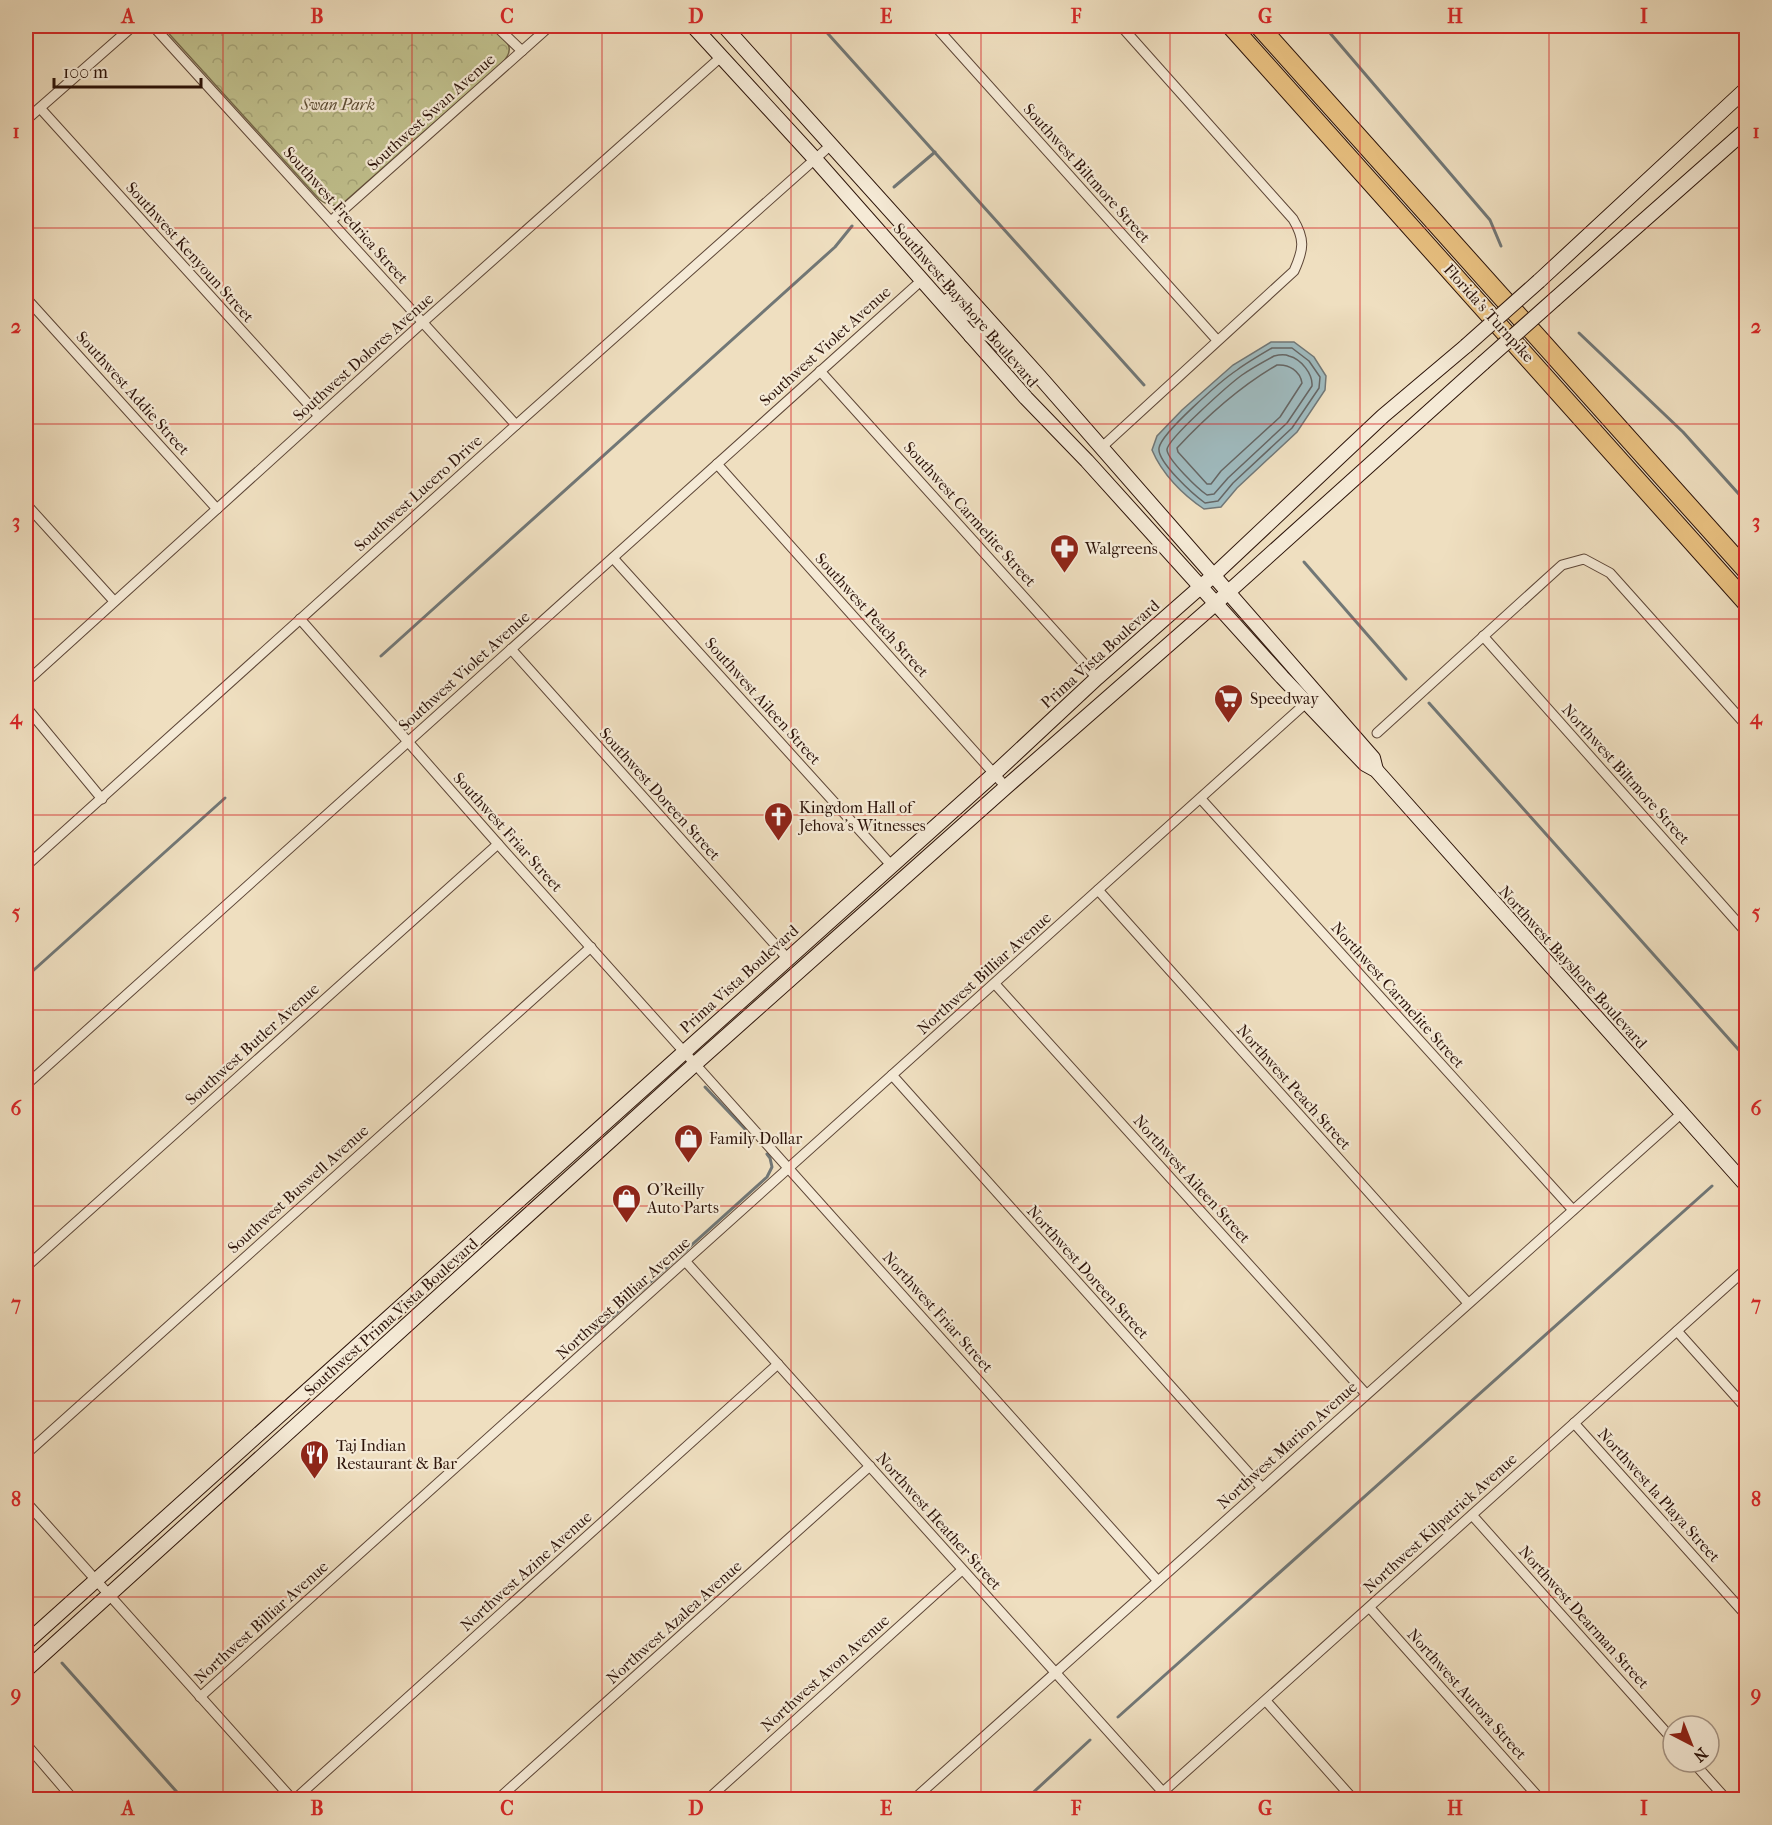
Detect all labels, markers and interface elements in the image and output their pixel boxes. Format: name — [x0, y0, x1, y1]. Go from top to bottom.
text: A — [120, 5, 136, 28]
text: B — [310, 5, 324, 28]
text: C — [500, 5, 514, 28]
text: D — [688, 5, 704, 28]
text: E — [880, 5, 892, 28]
text: F — [1070, 5, 1082, 28]
text: G — [1258, 5, 1272, 28]
text: H — [1447, 5, 1463, 28]
text: I — [1640, 5, 1648, 28]
street label: Southwest Swan Avenue — [363, 49, 499, 174]
scale bar — [54, 51, 201, 89]
text: 100 m — [63, 62, 108, 83]
park label: Swan Park — [300, 95, 375, 114]
street label: Southwest Biltmore Street — [1019, 99, 1155, 247]
text: 1 — [12, 120, 20, 143]
text: 1 — [1752, 120, 1760, 143]
street label: Southwest Fredrica Street — [280, 143, 413, 288]
street label: Southwest Kenyoun Street — [122, 178, 258, 326]
street label: Southwest Bayshore Boulevard — [890, 219, 1043, 391]
street label: Florida's Turnpike — [1440, 260, 1538, 366]
street label: Southwest Violet Avenue — [755, 282, 895, 410]
street label: Southwest Dolores Avenue — [289, 289, 437, 425]
text: 2 — [11, 315, 21, 338]
text: 2 — [1751, 315, 1761, 338]
street label: Southwest Addie Street — [72, 327, 194, 459]
street label: Southwest Lucero Drive — [350, 431, 486, 555]
street label: Southwest Carmelite Street — [900, 438, 1040, 591]
text: 3 — [12, 510, 20, 533]
text: 3 — [1752, 510, 1760, 533]
pharmacy icon: Walgreens — [1048, 532, 1080, 574]
place label: Walgreens — [1084, 539, 1158, 558]
street label: Southwest Peach Street — [811, 549, 933, 681]
street label: Prima Vista Boulevard — [1037, 596, 1163, 712]
street label: Southwest Violet Avenue — [394, 607, 534, 735]
street label: Southwest Aileen Street — [701, 634, 825, 769]
supermarket icon: Speedway — [1213, 682, 1245, 724]
place label: Speedway — [1250, 689, 1319, 708]
street label: Northwest Biltmore Street — [1558, 700, 1694, 848]
text: 4 — [9, 706, 23, 730]
text: 4 — [1749, 706, 1763, 730]
street label: Southwest Doreen Street — [595, 724, 725, 864]
street label: Southwest Friar Street — [449, 768, 567, 896]
place label: Kingdom Hall of Jehova's Witnesses — [797, 798, 926, 835]
church icon: Kingdom Hall of Jehova's Witnesses — [762, 800, 794, 842]
street label: Northwest Bayshore Boulevard — [1495, 882, 1651, 1053]
text: 5 — [12, 901, 21, 924]
text: 5 — [1752, 901, 1761, 924]
street label: Northwest Billiar Avenue — [913, 908, 1055, 1038]
street label: Northwest Carmelite Street — [1327, 918, 1469, 1072]
street label: Prima Vista Boulevard — [676, 921, 802, 1037]
street label: Southwest Butler Avenue — [181, 979, 323, 1109]
street label: Northwest Peach Street — [1233, 1020, 1355, 1154]
text: 6 — [11, 1097, 23, 1120]
text: 6 — [1751, 1097, 1763, 1120]
street label: Northwest Aileen Street — [1129, 1111, 1255, 1247]
street label: Southwest Buswell Avenue — [224, 1121, 372, 1257]
shop icon: Family Dollar — [672, 1122, 704, 1164]
place label: Family Dollar — [709, 1129, 802, 1148]
place label: O'Reilly Auto Parts — [646, 1180, 719, 1217]
shop icon: O'Reilly Auto Parts — [610, 1182, 642, 1224]
street label: Northwest Doreen Street — [1023, 1201, 1153, 1343]
street label: Northwest Billiar Avenue — [552, 1233, 694, 1363]
street label: Southwest Prima Vista Boulevard — [300, 1234, 482, 1400]
street label: Northwest Friar Street — [879, 1248, 997, 1376]
text: 7 — [10, 1292, 21, 1315]
text: 7 — [1750, 1292, 1761, 1315]
street label: Northwest Marion Avenue — [1213, 1377, 1361, 1513]
street label: Northwest la Playa Street — [1594, 1424, 1724, 1566]
place label: Taj Indian Restaurant & Bar — [336, 1436, 457, 1473]
restaurant icon: Taj Indian Restaurant & Bar — [299, 1438, 331, 1480]
street label: Northwest Heather Street — [872, 1448, 1006, 1594]
street label: Northwest Kilpatrick Avenue — [1359, 1449, 1521, 1597]
text: 8 — [11, 1488, 21, 1511]
text: 8 — [1751, 1488, 1761, 1511]
street label: Northwest Azine Avenue — [456, 1507, 596, 1635]
street label: Northwest Dearman Street — [1515, 1542, 1653, 1693]
street label: Northwest Azalea Avenue — [603, 1556, 746, 1688]
street label: Northwest Billiar Avenue — [190, 1557, 332, 1687]
street label: Northwest Avon Avenue — [757, 1610, 893, 1736]
street label: Northwest Aurora Street — [1403, 1625, 1531, 1764]
text: 9 — [10, 1683, 21, 1706]
text: 9 — [1750, 1683, 1761, 1706]
north arrow — [1661, 1714, 1721, 1774]
text: N — [1689, 1744, 1712, 1766]
text: A — [120, 1797, 136, 1820]
text: B — [310, 1797, 324, 1820]
text: C — [500, 1797, 514, 1820]
text: D — [688, 1797, 704, 1820]
text: E — [880, 1797, 892, 1820]
text: F — [1070, 1797, 1082, 1820]
text: G — [1258, 1797, 1272, 1820]
text: H — [1447, 1797, 1463, 1820]
text: I — [1640, 1797, 1648, 1820]

